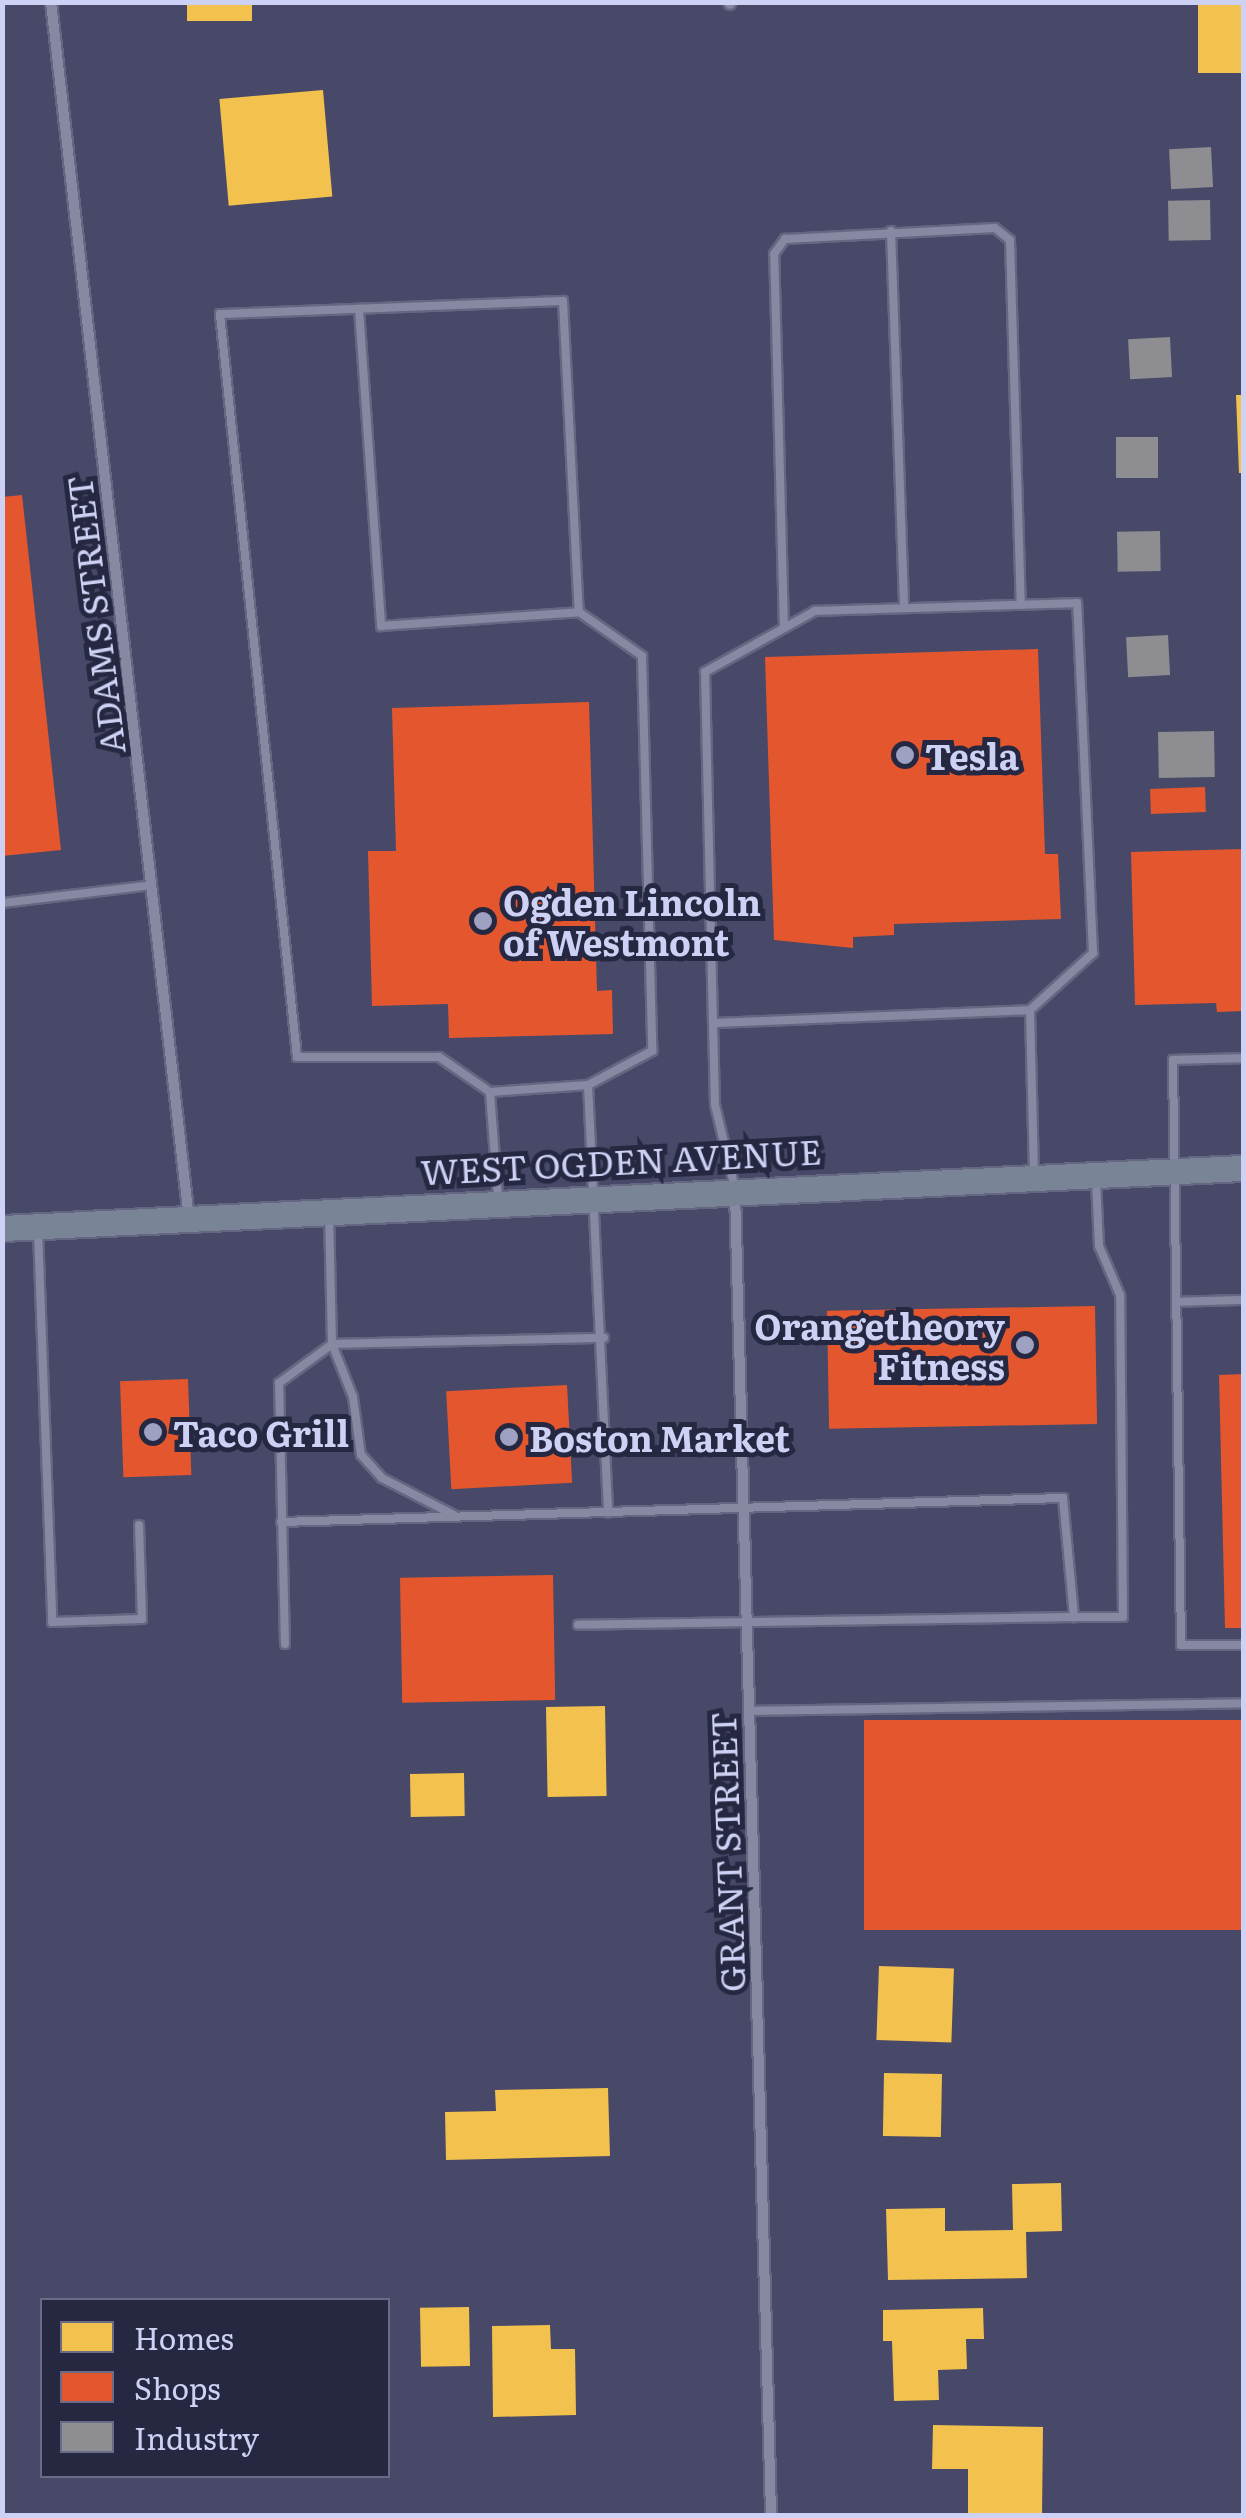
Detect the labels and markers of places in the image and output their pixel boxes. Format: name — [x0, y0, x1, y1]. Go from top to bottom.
place label: Tesla — [925, 734, 1019, 776]
marker: Tesla — [894, 744, 916, 766]
place label: Ogden Lincoln of Westmont — [503, 880, 761, 962]
marker: Ogden Lincoln of Westmont — [472, 910, 494, 932]
place label: Orangetheory Fitness — [754, 1304, 1005, 1386]
marker: Orangetheory Fitness — [1014, 1334, 1036, 1356]
place label: Taco Grill — [173, 1411, 349, 1453]
place label: Boston Market — [529, 1416, 790, 1458]
marker: Taco Grill — [142, 1421, 164, 1443]
marker: Boston Market — [498, 1426, 520, 1448]

